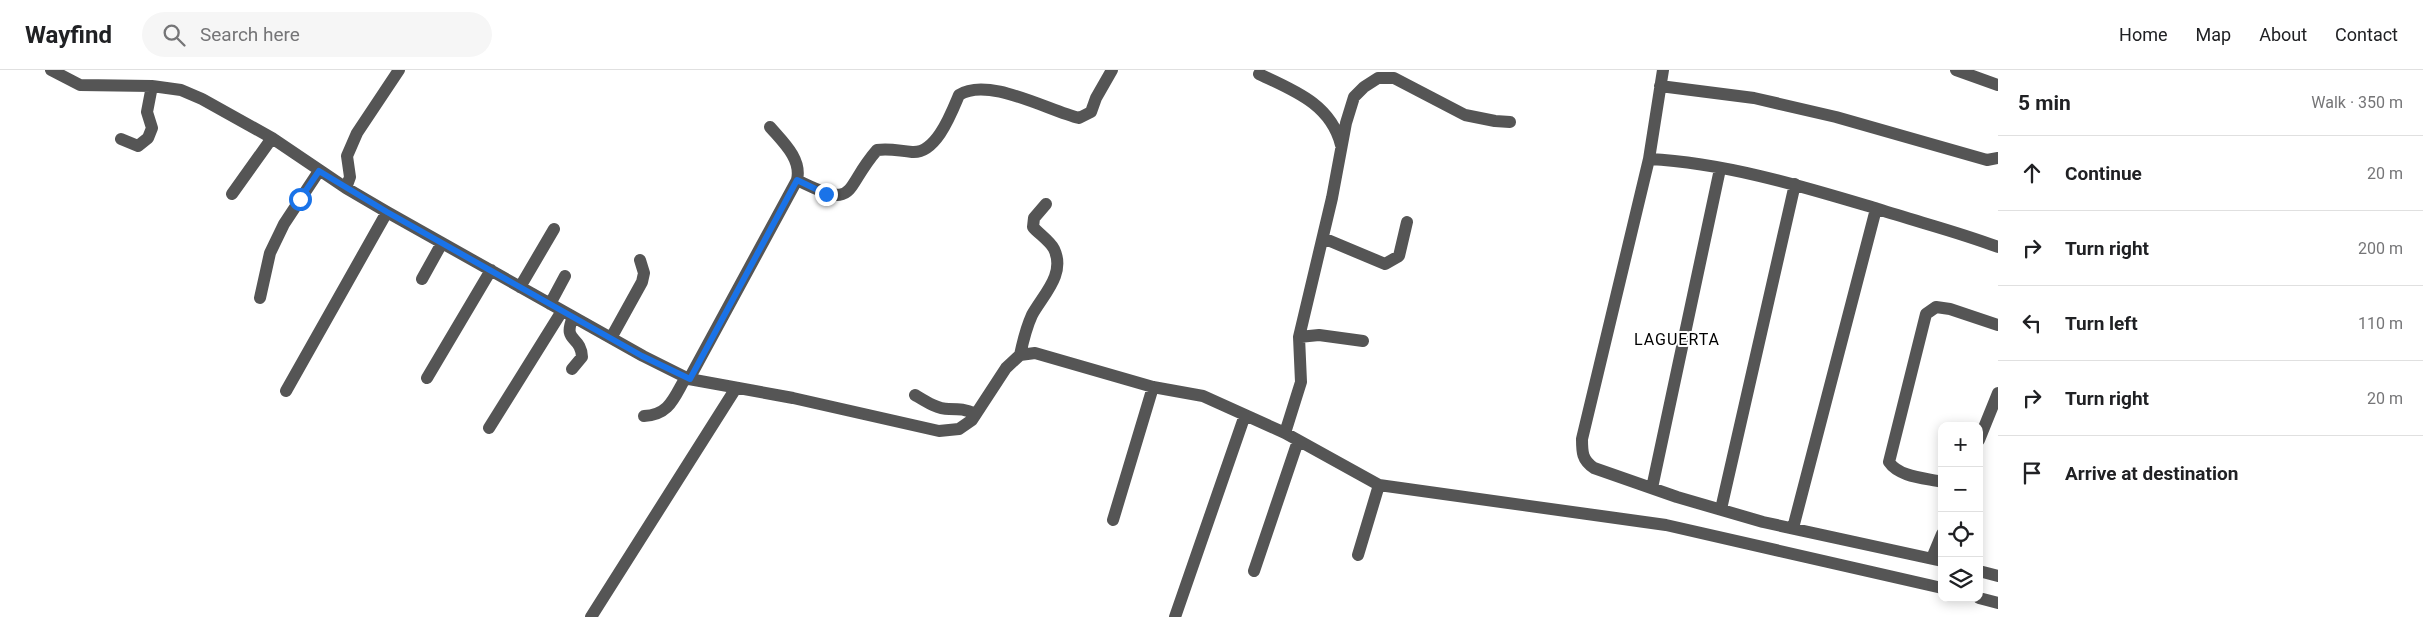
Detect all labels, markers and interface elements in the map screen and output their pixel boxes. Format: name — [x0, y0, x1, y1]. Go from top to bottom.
search box — [142, 12, 492, 57]
text: Wayfind — [25, 21, 112, 49]
icon: search — [160, 21, 188, 49]
text: Search here — [200, 23, 300, 46]
text: Home — [2119, 24, 2168, 45]
text: Map — [2196, 24, 2231, 45]
text: About — [2259, 24, 2307, 45]
text: Contact — [2335, 24, 2398, 45]
text: 5 min — [2018, 91, 2071, 115]
text: Walk · 350 m — [2311, 93, 2403, 112]
icon: ahead — [2018, 159, 2046, 187]
text: Continue — [2065, 162, 2142, 185]
text: 20 m — [2367, 164, 2403, 183]
route end — [815, 183, 838, 206]
route start — [289, 188, 312, 211]
icon: right — [2018, 234, 2046, 262]
text: Turn right — [2065, 237, 2149, 260]
text: 200 m — [2358, 239, 2403, 258]
icon: left — [2018, 309, 2046, 337]
text: Turn left — [2065, 312, 2138, 335]
text: 110 m — [2358, 314, 2403, 333]
district label: LAGUERTA — [1634, 330, 1720, 349]
icon: right — [2018, 384, 2046, 412]
text: Turn right — [2065, 387, 2149, 410]
text: 20 m — [2367, 389, 2403, 408]
map controls — [1938, 422, 1983, 602]
button: + — [1938, 422, 1983, 467]
icon: arrive — [2018, 459, 2046, 487]
text: Arrive at destination — [2065, 462, 2238, 485]
button: − — [1938, 467, 1983, 512]
button: locate — [1938, 512, 1983, 557]
button: layers — [1938, 557, 1983, 602]

